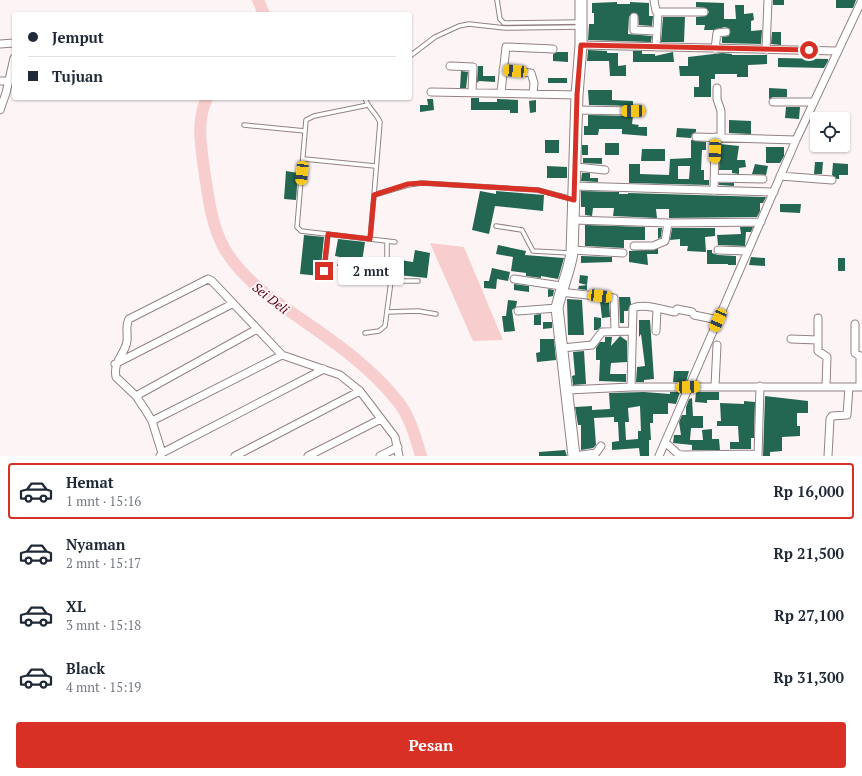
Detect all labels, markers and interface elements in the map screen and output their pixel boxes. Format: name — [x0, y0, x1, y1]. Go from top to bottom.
text: Jemput — [52, 27, 104, 47]
route start — [800, 41, 818, 59]
car — [503, 64, 527, 78]
text: Tujuan — [52, 66, 103, 86]
car — [621, 105, 645, 117]
map controls — [810, 112, 850, 152]
button: locate — [810, 112, 850, 152]
car — [709, 139, 721, 163]
car — [295, 160, 309, 186]
callout: 2 mnt — [338, 257, 404, 285]
route end — [315, 262, 333, 280]
text: 2 mnt — [353, 262, 389, 280]
water label: Sei Deli — [249, 278, 293, 318]
car — [587, 289, 613, 303]
car — [708, 307, 728, 333]
car — [676, 381, 700, 393]
text: Hemat — [66, 472, 114, 492]
icon: car — [18, 473, 54, 509]
text: Rp 16,000 — [773, 481, 844, 501]
text: 1 mnt · 15:16 — [66, 492, 141, 510]
text: Nyaman — [66, 534, 126, 554]
icon: car — [18, 535, 54, 571]
text: Rp 21,500 — [773, 543, 844, 563]
text: 2 mnt · 15:17 — [66, 554, 141, 572]
text: XL — [66, 596, 86, 616]
icon: car — [18, 597, 54, 633]
text: Rp 27,100 — [774, 605, 844, 625]
text: 3 mnt · 15:18 — [66, 616, 141, 634]
text: Black — [66, 658, 105, 678]
icon: car — [18, 659, 54, 695]
text: Rp 31,300 — [773, 667, 844, 687]
text: 4 mnt · 15:19 — [66, 678, 141, 696]
button: Pesan — [16, 722, 846, 768]

